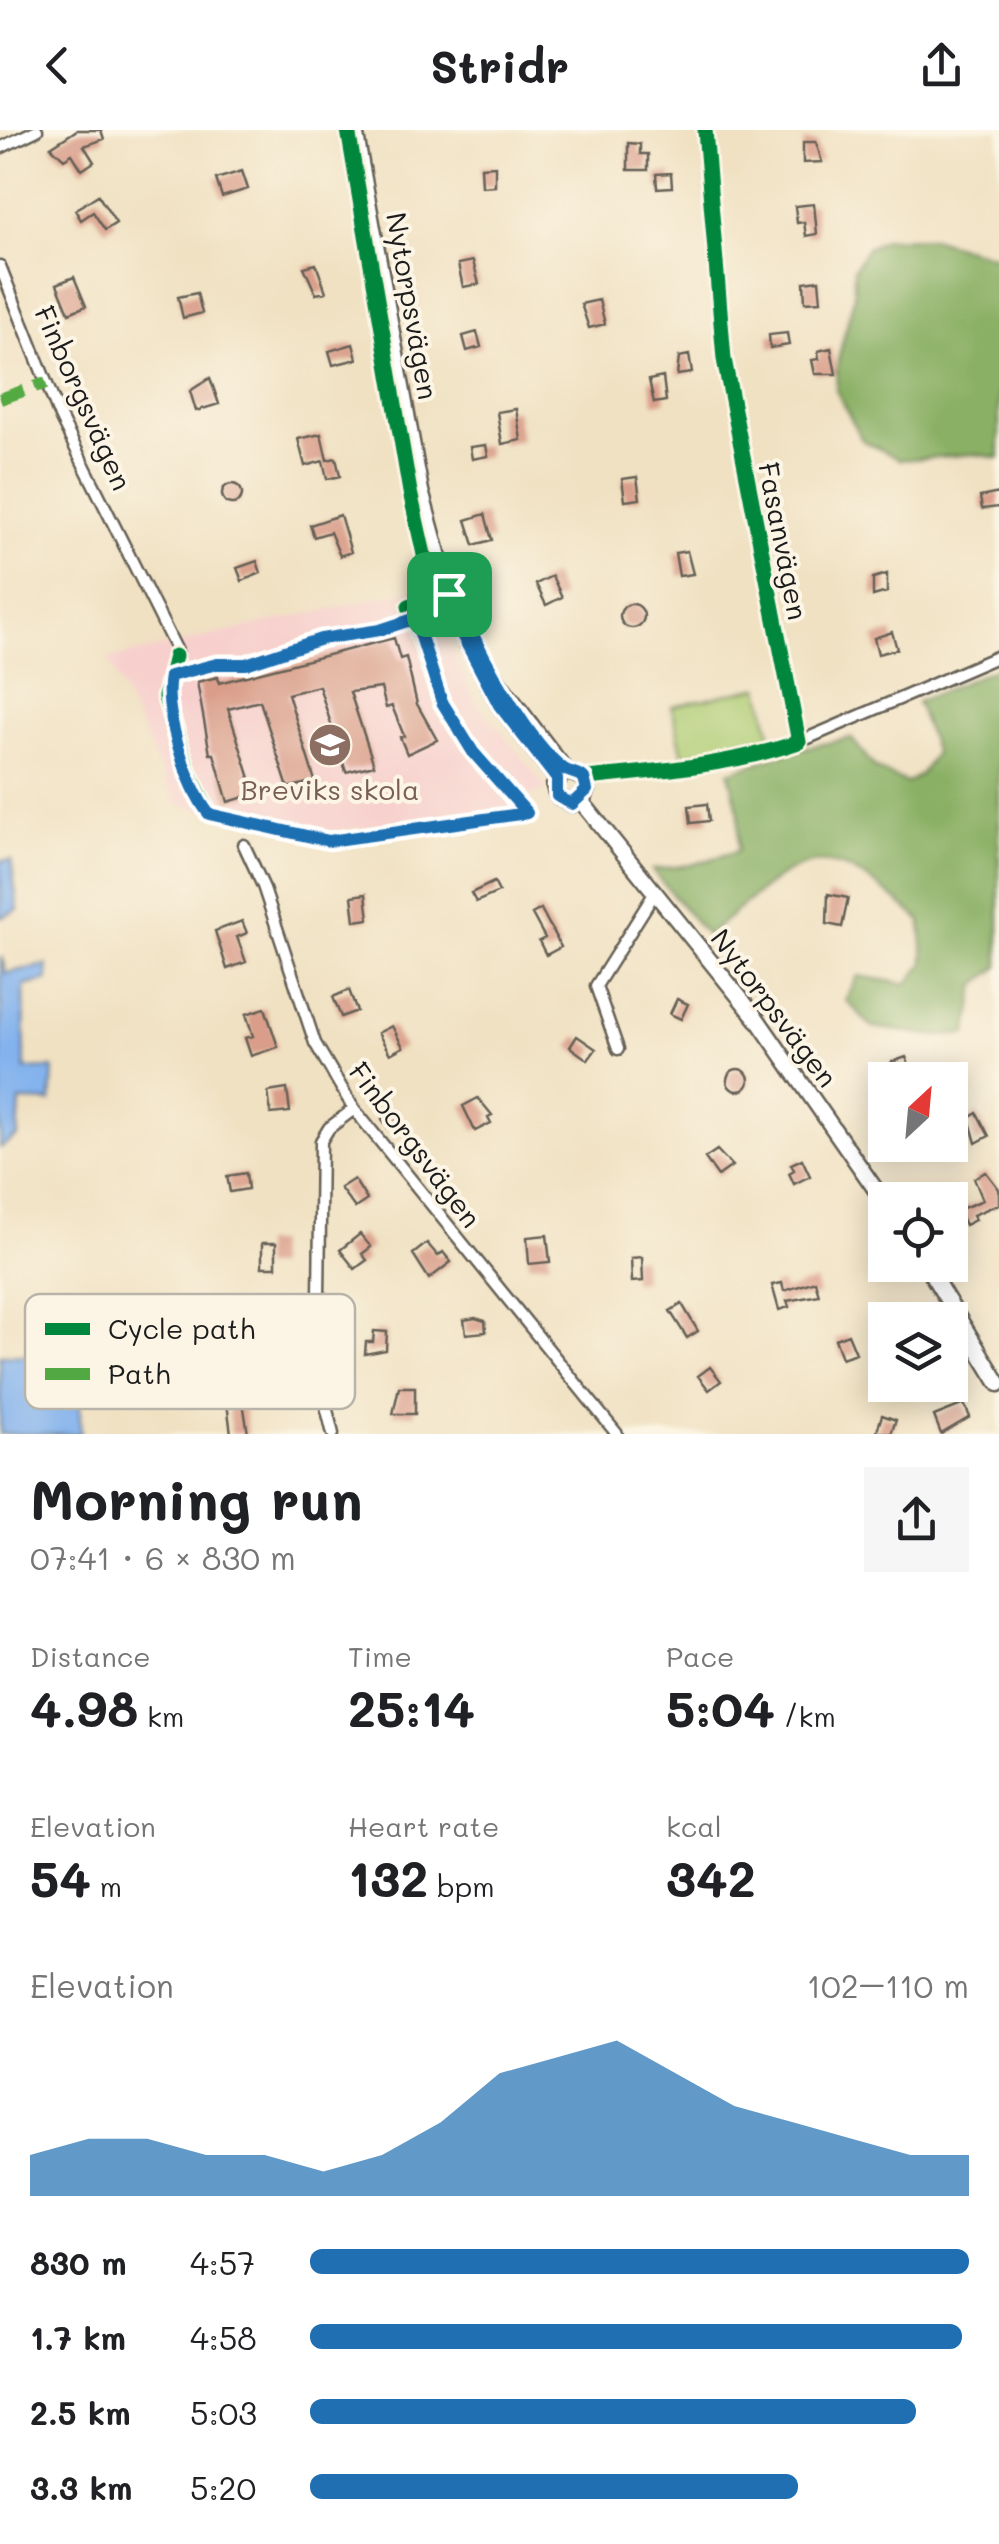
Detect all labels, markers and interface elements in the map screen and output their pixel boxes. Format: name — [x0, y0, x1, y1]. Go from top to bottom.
text: Stridr — [430, 36, 569, 94]
icon: back — [30, 38, 85, 93]
icon: share — [914, 38, 969, 93]
street label: Nytorpsvägen — [379, 209, 447, 402]
street label: Finborgsvägen — [27, 300, 141, 495]
street label: Fasanvägen — [751, 459, 817, 623]
pin — [407, 552, 492, 637]
icon: arrive — [422, 567, 477, 622]
school or university icon: Breviks skola — [307, 722, 353, 768]
place label: Breviks skola — [240, 771, 420, 807]
street label: Nytorpsvägen — [703, 921, 846, 1094]
street label: Finborgsvägen — [342, 1054, 490, 1234]
north arrow — [868, 1062, 968, 1162]
map controls — [868, 1062, 968, 1402]
button: locate — [868, 1182, 968, 1282]
legend — [25, 1294, 355, 1409]
button: layers — [868, 1302, 968, 1402]
text: Cycle path — [108, 1310, 255, 1346]
text: Path — [108, 1355, 171, 1391]
text: Morning run — [30, 1462, 363, 1534]
button: share — [864, 1467, 969, 1572]
text: 07:41 · 6 × 830 m — [30, 1536, 296, 1578]
text: Distance — [30, 1638, 151, 1674]
text: Time — [348, 1638, 412, 1674]
text: Pace — [666, 1638, 734, 1674]
text: 4.98 — [30, 1674, 138, 1740]
text: 25:14 — [348, 1674, 475, 1740]
text: 5:04 — [666, 1674, 775, 1740]
text: km — [138, 1698, 184, 1734]
text: /km — [775, 1698, 836, 1734]
text: Elevation — [30, 1808, 156, 1844]
text: Heart rate — [348, 1808, 499, 1844]
text: kcal — [666, 1808, 722, 1844]
text: 54 — [30, 1844, 91, 1910]
text: 132 — [348, 1844, 428, 1910]
text: 342 — [666, 1844, 756, 1910]
text: m — [91, 1868, 122, 1904]
text: bpm — [428, 1868, 495, 1904]
text: Elevation — [30, 1964, 174, 2006]
text: 102–110 m — [807, 1964, 969, 2006]
text: 830 m — [30, 2241, 127, 2283]
text: 4:57 — [190, 2241, 255, 2283]
text: 1.7 km — [30, 2316, 126, 2358]
text: 4:58 — [190, 2316, 257, 2358]
text: 2.5 km — [30, 2391, 131, 2433]
text: 5:03 — [190, 2391, 257, 2433]
text: 3.3 km — [30, 2466, 132, 2508]
text: 5:20 — [190, 2466, 256, 2508]

